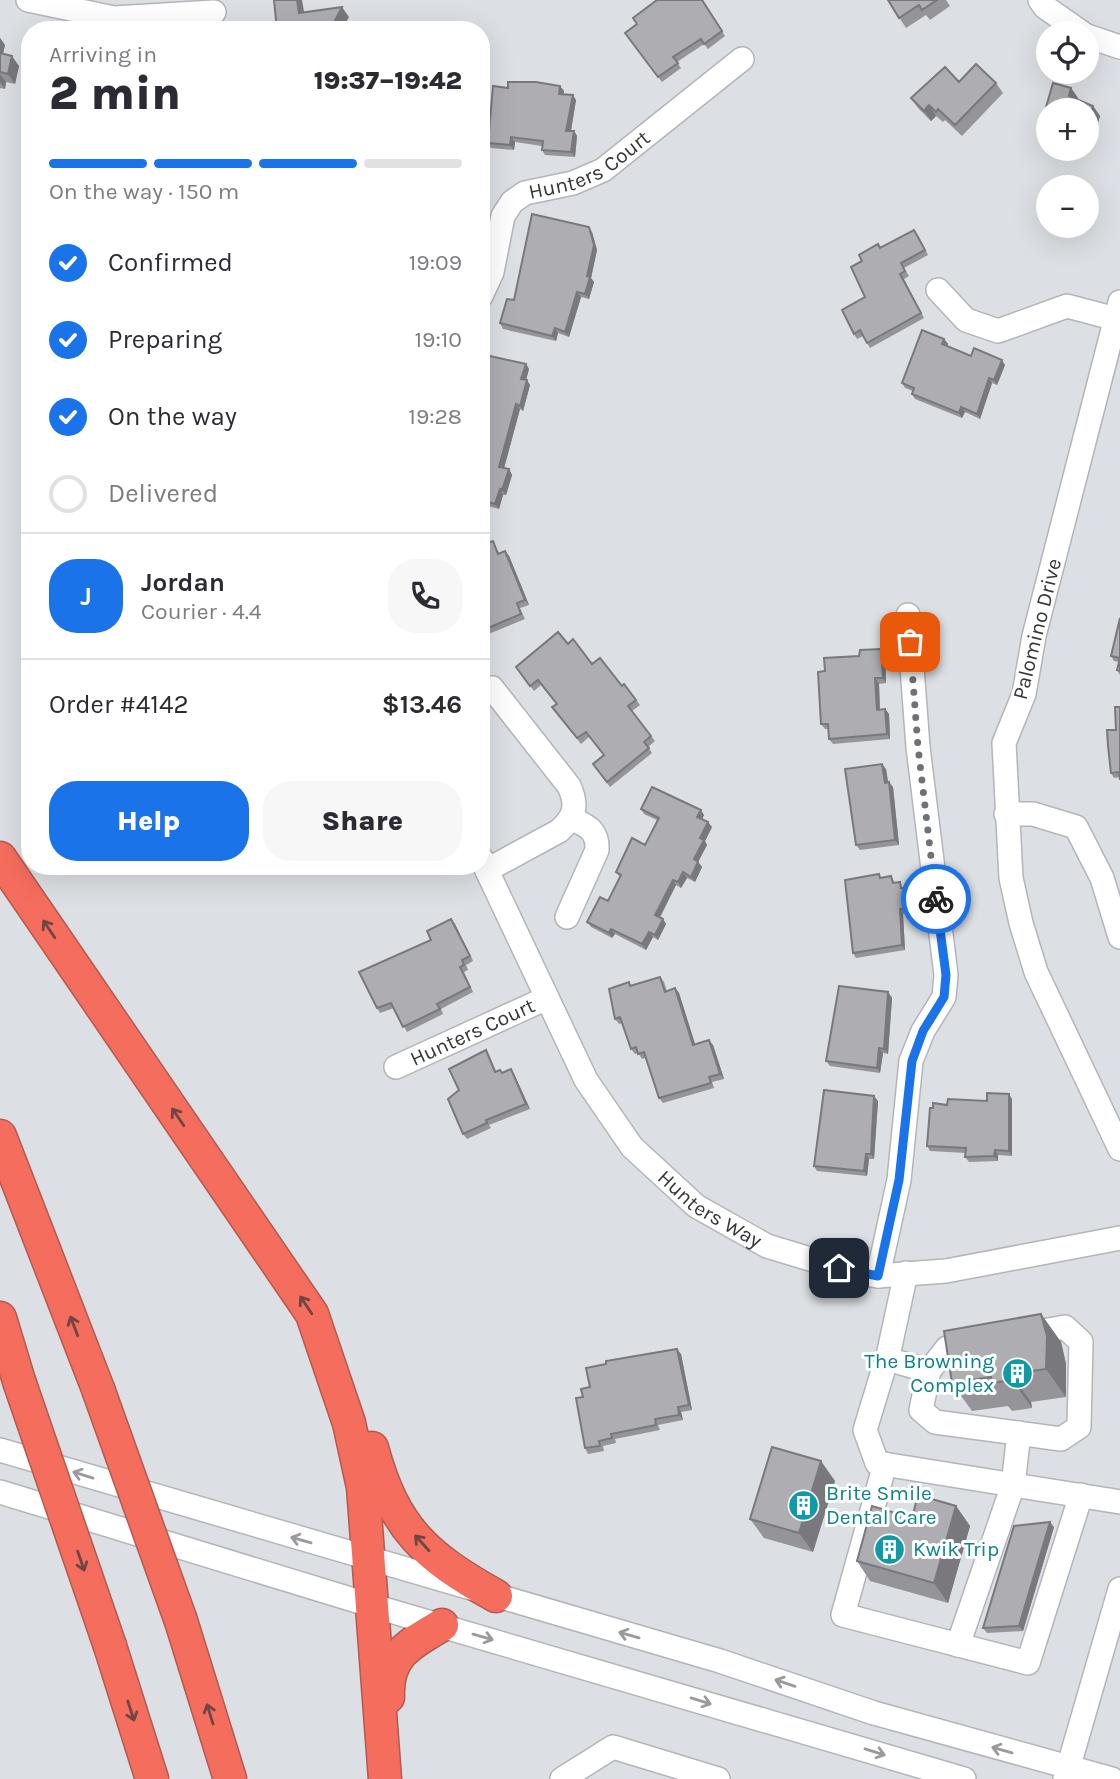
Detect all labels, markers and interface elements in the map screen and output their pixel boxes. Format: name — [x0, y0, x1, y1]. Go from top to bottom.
map controls — [1036, 21, 1099, 238]
button: locate — [1036, 21, 1099, 84]
text: Arriving in — [49, 41, 157, 68]
text: 19:37–19:42 — [314, 65, 462, 96]
text: 2 min — [49, 67, 181, 121]
button: + — [1036, 98, 1099, 161]
street label: Hunters Court — [526, 125, 655, 204]
button: − — [1036, 175, 1099, 238]
text: On the way · 150 m — [49, 178, 239, 205]
icon: check — [49, 244, 87, 282]
text: Confirmed — [108, 247, 233, 278]
text: 19:09 — [409, 249, 462, 276]
icon: check — [49, 321, 87, 359]
text: Preparing — [108, 324, 222, 355]
text: 19:10 — [415, 326, 462, 353]
icon: check — [49, 398, 87, 436]
text: On the way — [108, 401, 237, 432]
text: 19:28 — [408, 403, 462, 430]
text: Delivered — [108, 478, 218, 509]
street label: Palomino Drive — [1008, 556, 1066, 702]
button: phone — [388, 559, 462, 633]
text: Jordan — [141, 567, 225, 598]
text: J — [80, 581, 92, 612]
text: Courier · 4.4 — [141, 598, 262, 625]
pin — [880, 612, 940, 672]
icon: bag — [891, 623, 929, 661]
text: Order #4142 — [49, 689, 188, 720]
text: $13.46 — [382, 689, 462, 720]
button: Help — [49, 781, 249, 861]
button: Share — [263, 781, 462, 861]
courier — [901, 864, 971, 934]
icon: bike — [917, 880, 955, 918]
one-way arrow — [42, 920, 56, 939]
street label: Hunters Court — [406, 993, 539, 1071]
one-way arrow — [170, 1108, 185, 1127]
street label: Hunters Way — [653, 1165, 766, 1253]
pin — [809, 1238, 869, 1298]
icon: home — [820, 1249, 858, 1287]
one-way arrow — [299, 1295, 313, 1315]
one-way arrow — [67, 1315, 80, 1337]
place label: The Browning Complex — [864, 1349, 994, 1397]
building icon: The Browning Complex — [1000, 1356, 1034, 1390]
one-way arrow — [72, 1468, 94, 1481]
place label: Brite Smile Dental Care — [826, 1481, 936, 1529]
building icon: Brite Smile Dental Care — [786, 1488, 820, 1522]
one-way arrow — [290, 1532, 312, 1545]
building icon: Kwik Trip — [873, 1532, 907, 1566]
one-way arrow — [413, 1535, 430, 1552]
place label: Kwik Trip — [913, 1537, 999, 1561]
one-way arrow — [76, 1550, 88, 1572]
one-way arrow — [618, 1627, 640, 1640]
one-way arrow — [471, 1632, 493, 1645]
one-way arrow — [774, 1676, 796, 1689]
one-way arrow — [690, 1695, 712, 1708]
one-way arrow — [126, 1700, 138, 1722]
one-way arrow — [202, 1703, 215, 1725]
one-way arrow — [992, 1742, 1014, 1755]
one-way arrow — [864, 1747, 886, 1760]

